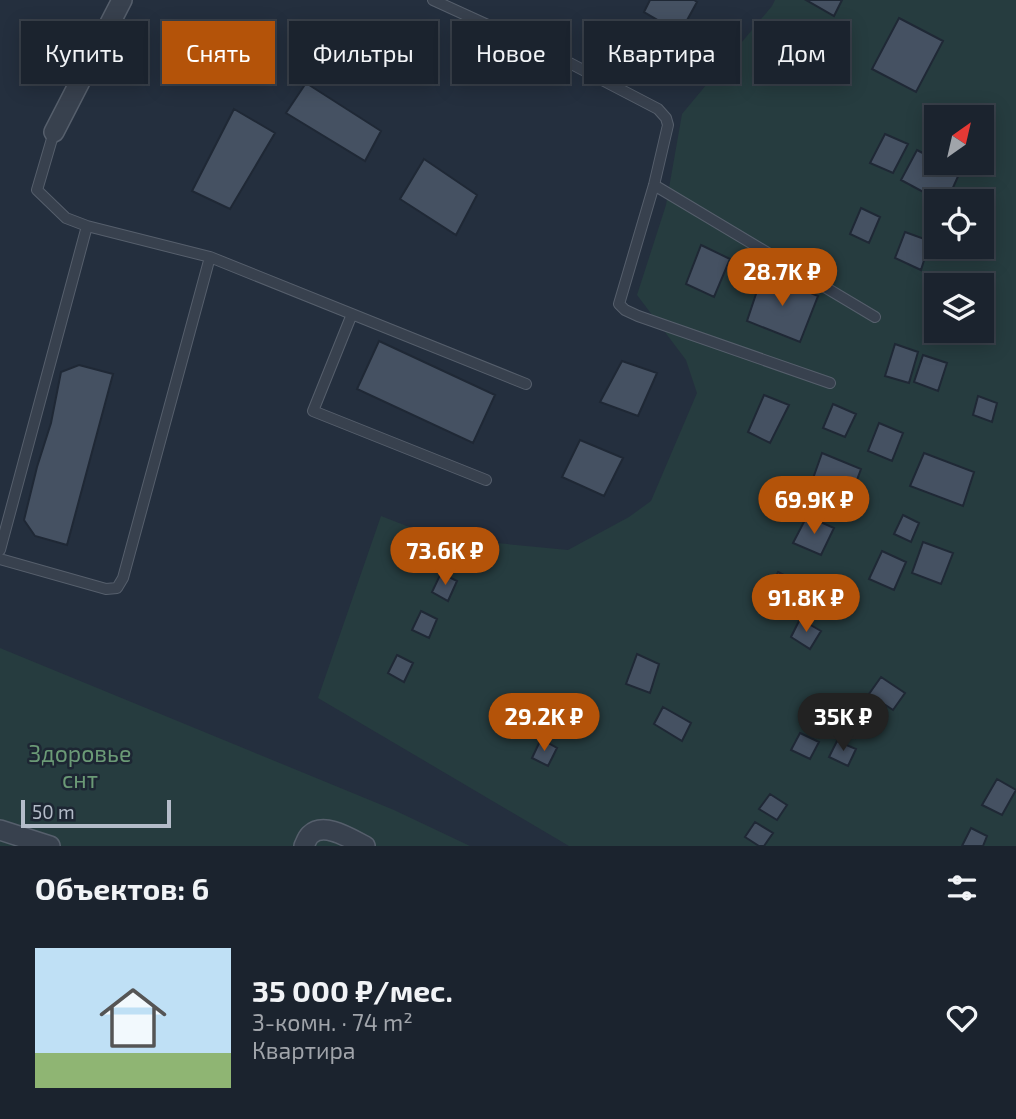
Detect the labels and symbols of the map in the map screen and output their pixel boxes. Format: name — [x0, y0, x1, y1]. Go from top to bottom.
north arrow — [924, 105, 994, 175]
pin: 28.7K ₽ — [717, 248, 847, 308]
pin: 69.9K ₽ — [749, 476, 879, 536]
pin: 73.6K ₽ — [380, 528, 510, 587]
pin: 91.8K ₽ — [741, 574, 871, 634]
pin: 29.2K ₽ — [479, 694, 609, 753]
pin: 35K ₽ — [794, 694, 892, 753]
park label: Здоровье снт — [29, 739, 131, 793]
scale bar — [21, 797, 172, 829]

